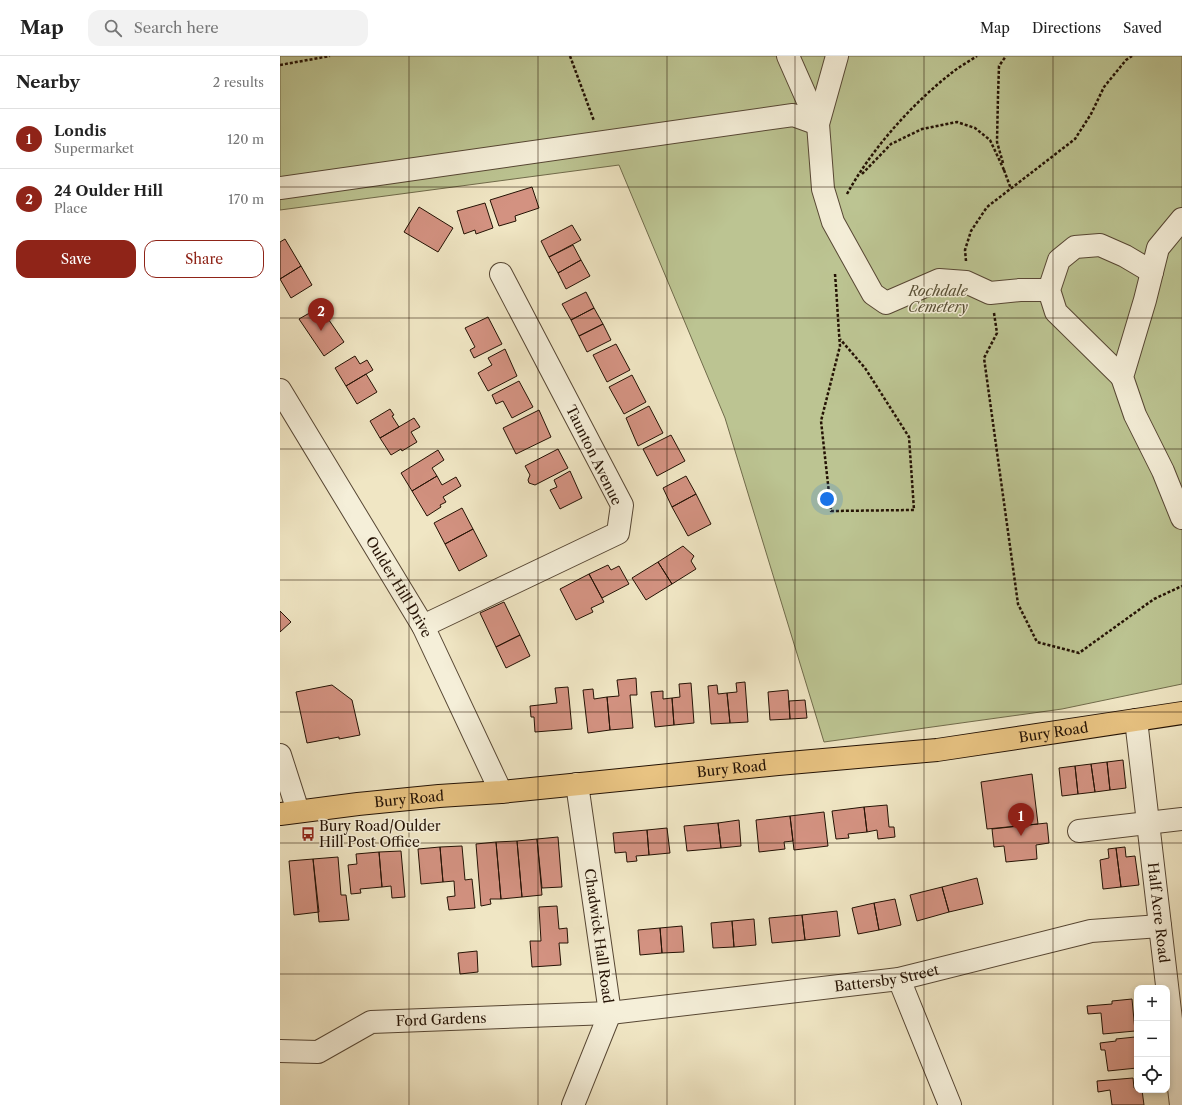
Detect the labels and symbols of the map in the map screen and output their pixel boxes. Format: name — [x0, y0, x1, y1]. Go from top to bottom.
park label: Rochdale Cemetery — [907, 282, 969, 316]
pin: 2 — [308, 298, 334, 331]
street label: Taunton Avenue — [562, 402, 626, 508]
your location — [817, 489, 837, 509]
street label: Oulder Hill Drive — [362, 533, 436, 640]
street label: Bury Road — [1018, 718, 1090, 747]
street label: Bury Road — [696, 756, 768, 781]
street label: Bury Road — [373, 787, 445, 811]
pin: 1 — [1008, 803, 1034, 836]
place label: Bury Road/Oulder Hill Post Office — [319, 817, 441, 851]
bus stop icon: Bury Road/Oulder Hill Post Office — [300, 826, 316, 842]
street label: Half Acre Road — [1144, 861, 1173, 964]
street label: Chadwick Hall Road — [581, 867, 617, 1005]
street label: Battersby Street — [833, 960, 941, 996]
street label: Ford Gardens — [395, 1009, 487, 1030]

